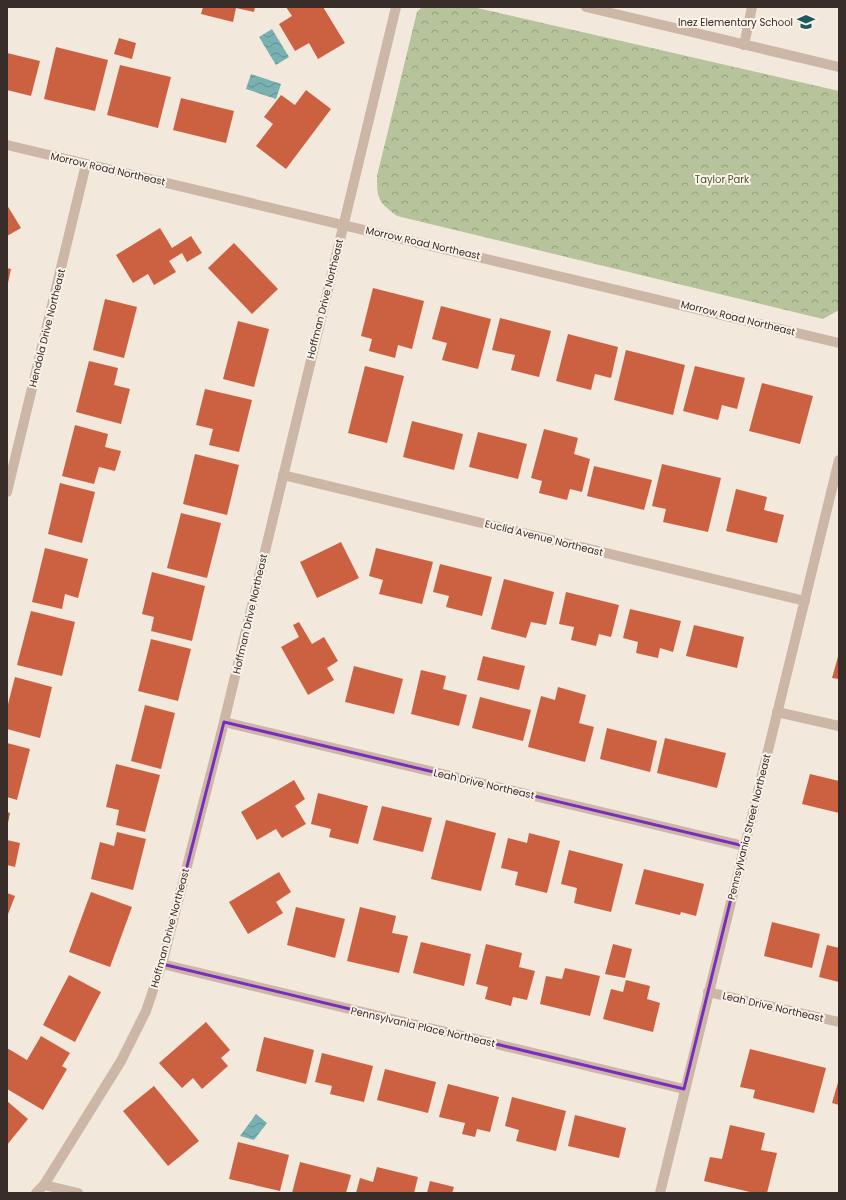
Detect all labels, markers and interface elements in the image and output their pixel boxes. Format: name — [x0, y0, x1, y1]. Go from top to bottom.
school or university icon: Inez Elementary School — [796, 12, 816, 32]
place label: Inez Elementary School — [678, 15, 793, 30]
street label: Morrow Road Northeast — [49, 148, 167, 190]
park label: Taylor Park — [695, 172, 750, 187]
street label: Morrow Road Northeast — [364, 222, 482, 264]
street label: Hoffman Drive Northeast — [303, 237, 347, 360]
street label: Hendola Drive Northeast — [25, 267, 69, 389]
street label: Morrow Road Northeast — [679, 297, 797, 340]
street label: Euclid Avenue Northeast — [483, 516, 605, 560]
street label: Hoffman Drive Northeast — [229, 552, 271, 676]
street label: Pennsylvania Street Northeast — [724, 752, 774, 901]
street label: Leah Drive Northeast — [432, 765, 536, 803]
street label: Hoffman Drive Northeast — [147, 866, 193, 989]
street label: Leah Drive Northeast — [721, 988, 825, 1026]
street label: Pennsylvania Place Northeast — [349, 1003, 497, 1051]

